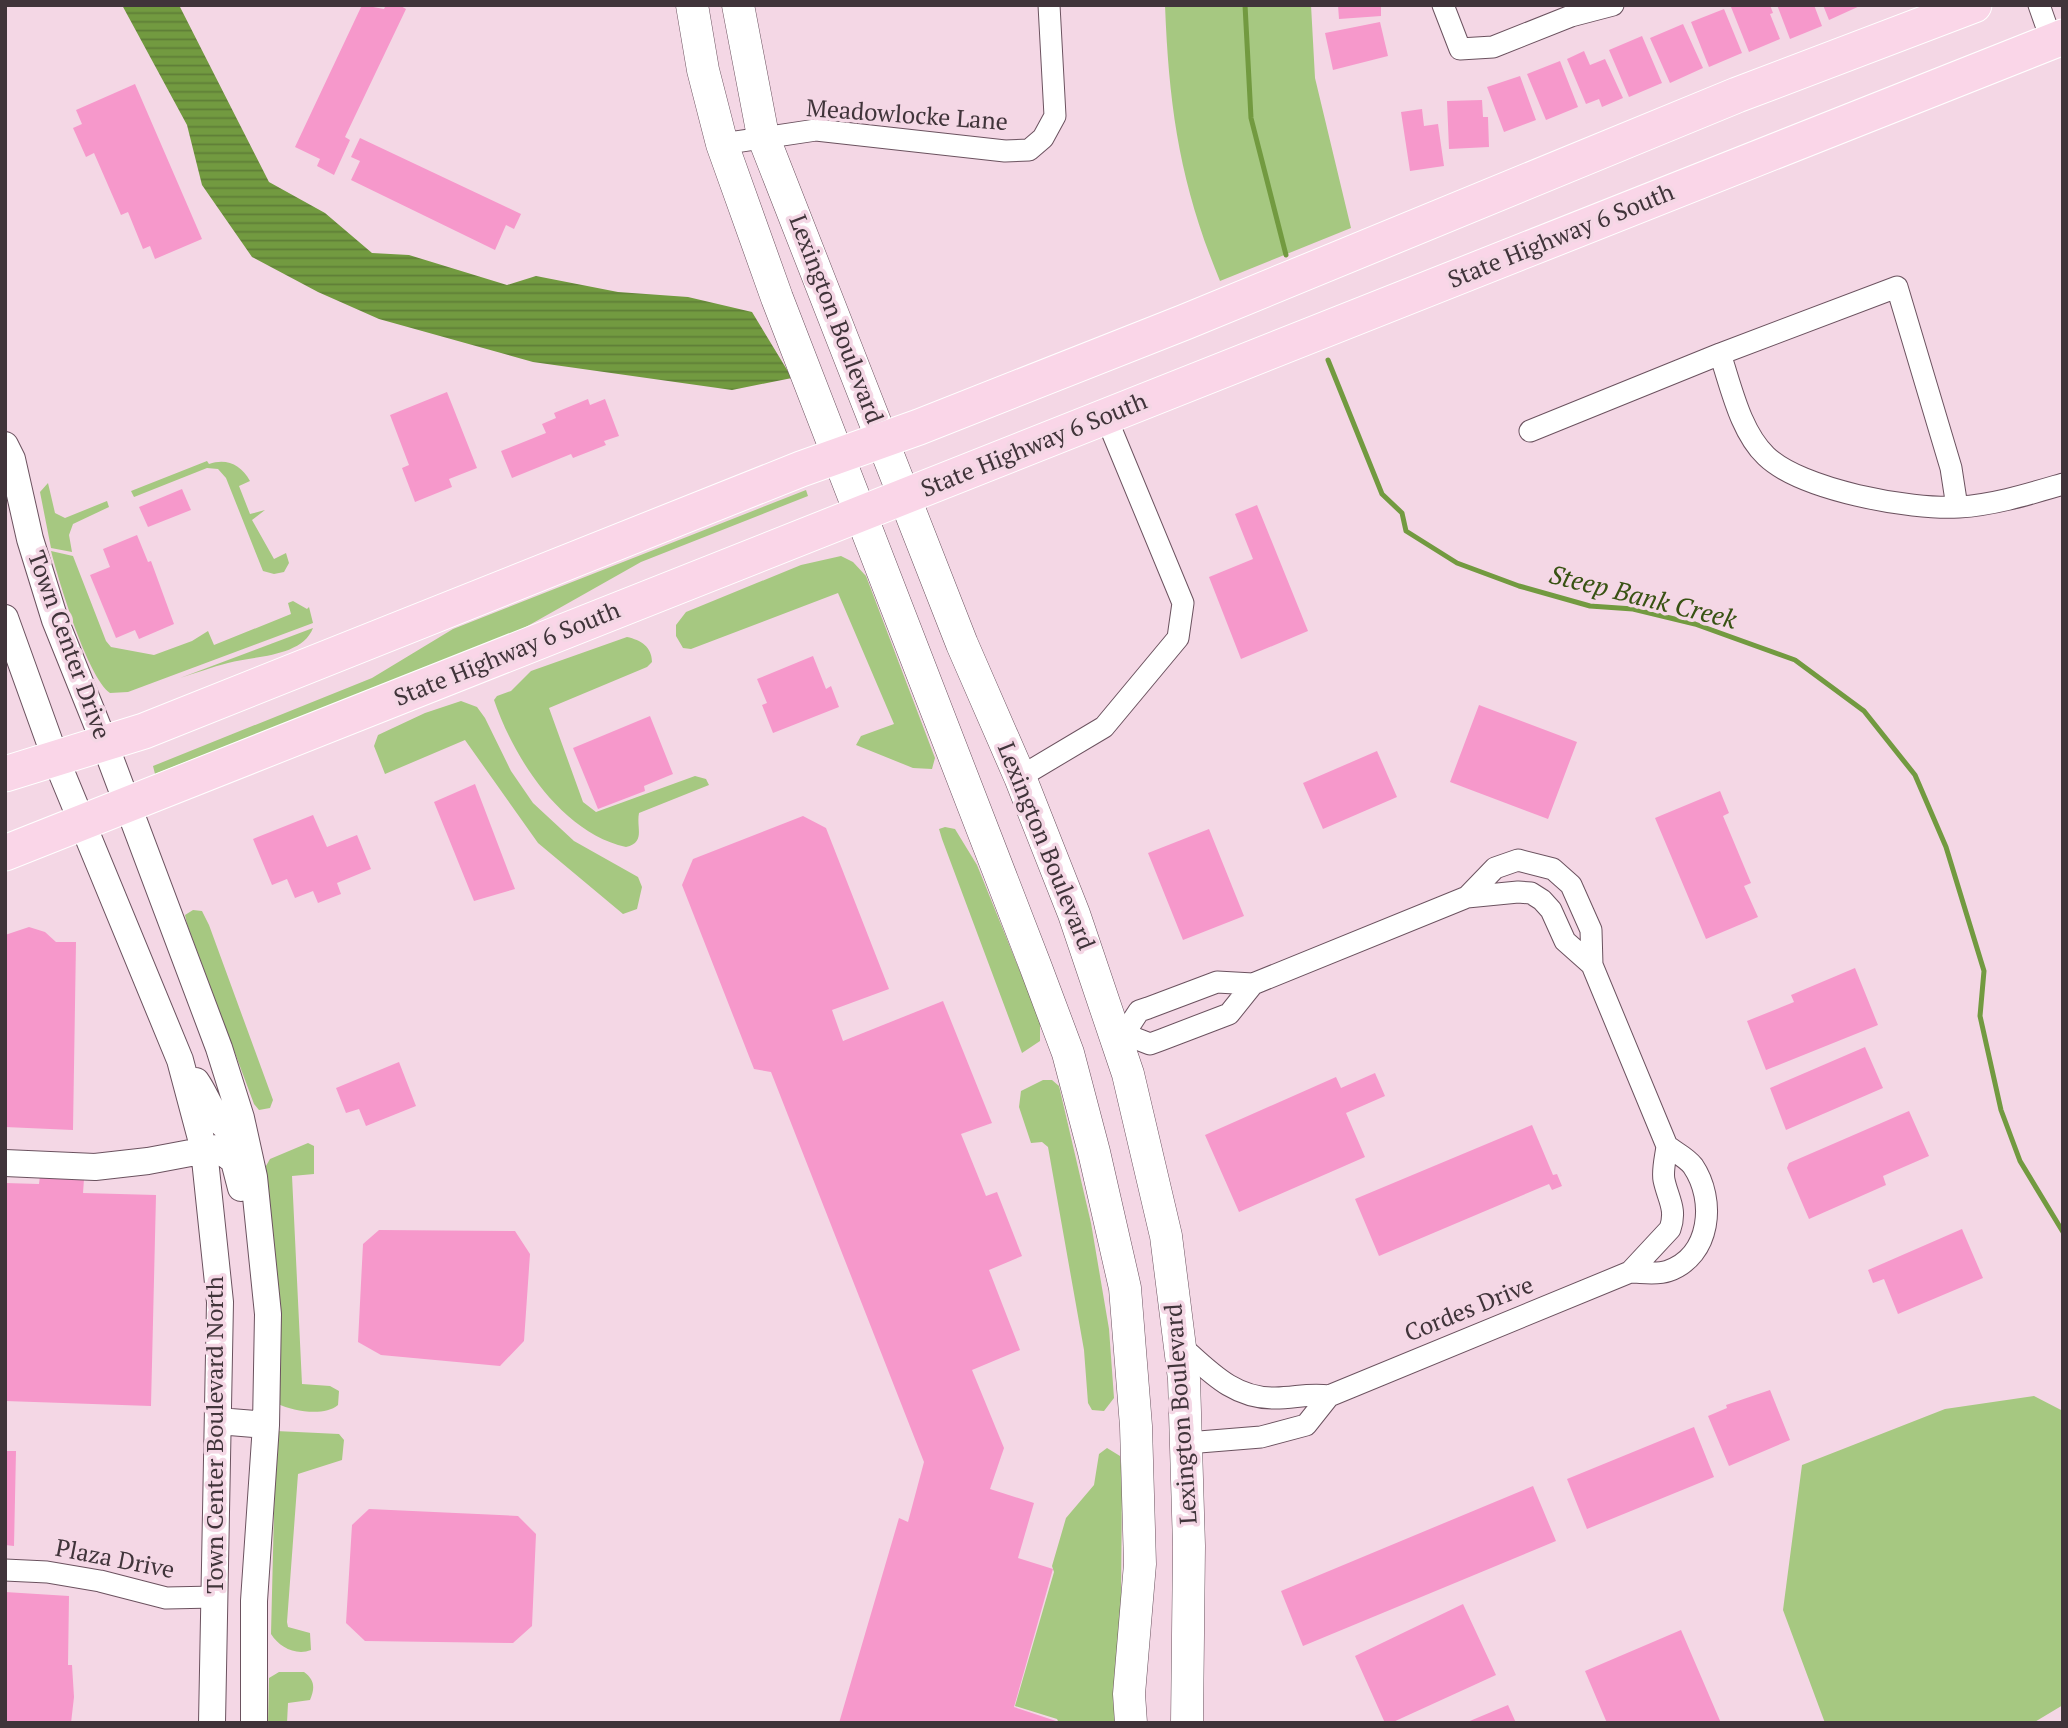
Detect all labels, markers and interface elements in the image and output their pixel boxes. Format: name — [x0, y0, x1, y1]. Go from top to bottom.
street label: Meadowlocke Lane — [805, 91, 1009, 137]
street label: State Highway 6 South — [1443, 175, 1678, 295]
street label: Lexington Boulevard — [782, 210, 891, 428]
street label: State Highway 6 South — [916, 384, 1151, 504]
street label: Town Center Drive — [21, 546, 119, 743]
water label: Steep Bank Creek — [1546, 556, 1741, 636]
street label: State Highway 6 South — [389, 593, 624, 713]
street label: Lexington Boulevard — [991, 737, 1103, 954]
street label: Cordes Drive — [1399, 1268, 1538, 1348]
street label: Town Center Boulevard North — [198, 1276, 230, 1594]
street label: Lexington Boulevard — [1156, 1303, 1204, 1525]
street label: Plaza Drive — [53, 1531, 177, 1585]

